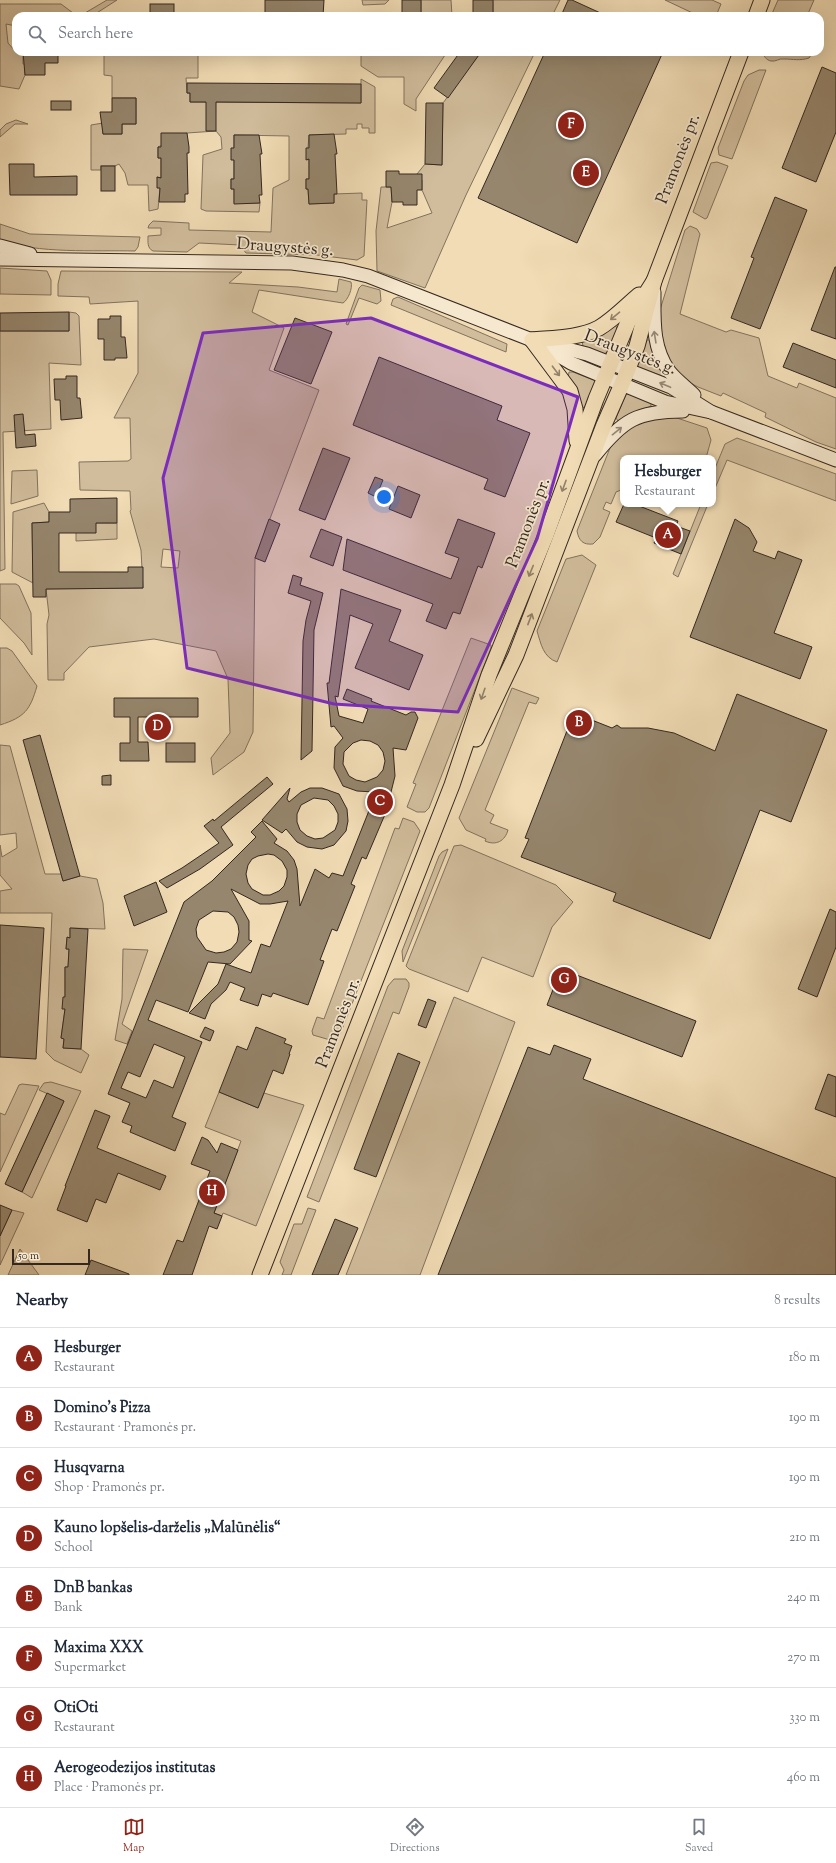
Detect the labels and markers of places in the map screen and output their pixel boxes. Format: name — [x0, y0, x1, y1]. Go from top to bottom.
pin: F — [558, 110, 584, 140]
pin: E — [573, 158, 599, 188]
pin: A — [655, 520, 681, 550]
pin: B — [566, 708, 592, 738]
pin: D — [145, 712, 171, 742]
pin: C — [367, 787, 393, 817]
pin: G — [551, 965, 577, 995]
pin: H — [199, 1177, 225, 1207]

